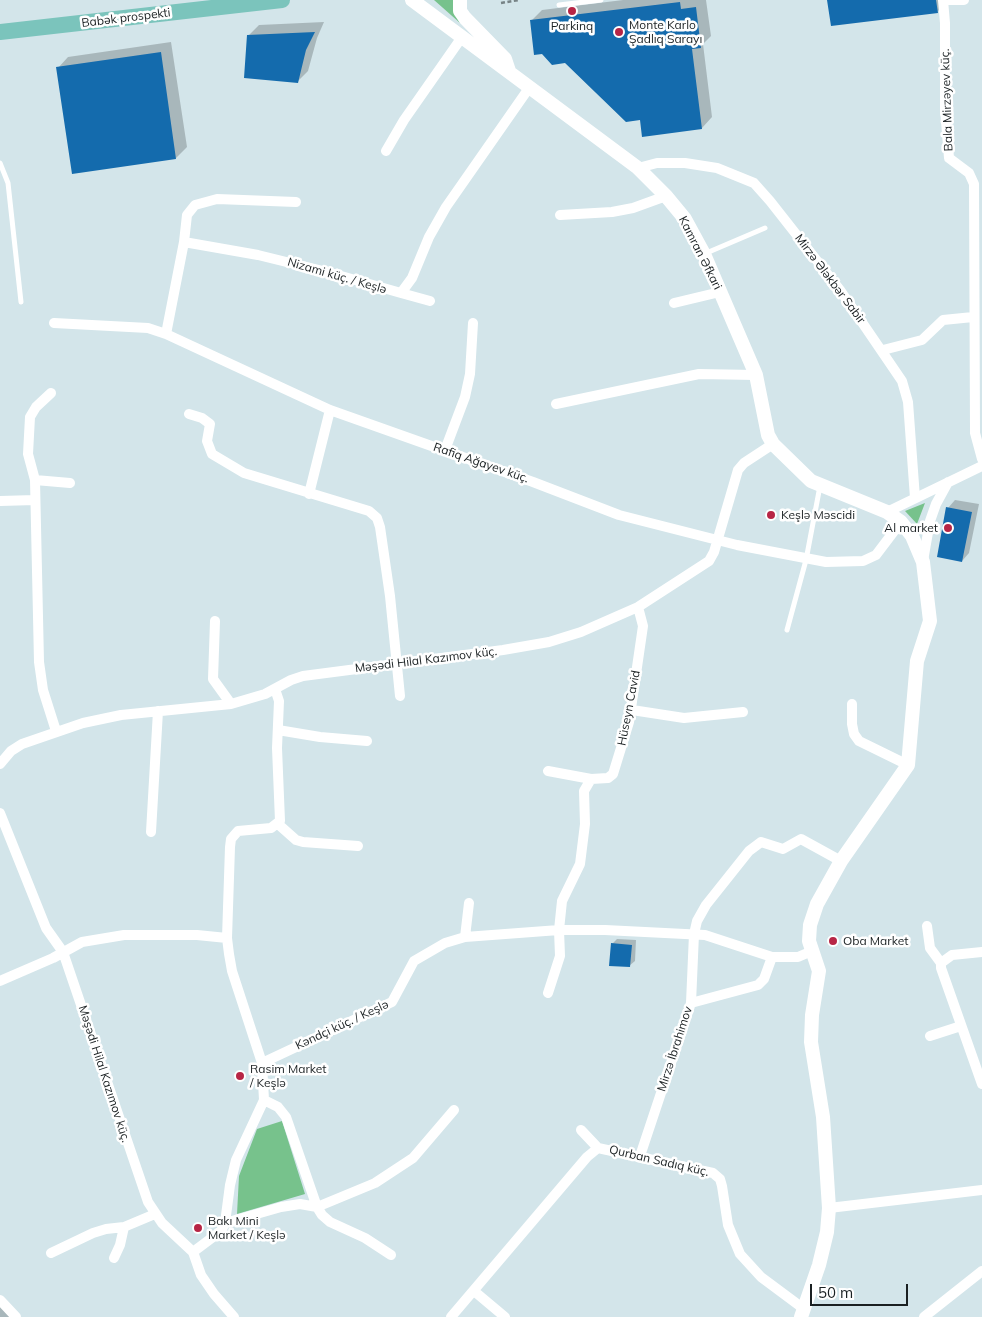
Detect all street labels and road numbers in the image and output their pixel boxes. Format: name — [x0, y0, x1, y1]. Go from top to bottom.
street label: Babək prospekti — [81, 5, 171, 31]
street label: Bala Mirzəyev küç. — [938, 48, 956, 152]
street label: Kamran Əfkari — [675, 214, 725, 292]
street label: Mirzə Ələkbər Sabir — [792, 231, 868, 327]
street label: Nizami küç. / Keşlə — [286, 255, 388, 297]
street label: Rafiq Ağayev küç. — [431, 440, 531, 486]
street label: Məşədi Hilal Kazımov küç. — [354, 644, 498, 676]
street label: Hüseyn Cavid — [615, 669, 643, 747]
street label: Kəndçi küç. / Keşlə — [293, 997, 391, 1053]
street label: Məşədi Hilal Kazımov küç. — [75, 1004, 133, 1144]
street label: Mirzə İbrahimov — [654, 1005, 696, 1093]
street label: Qurban Sadıq küç. — [608, 1143, 710, 1179]

